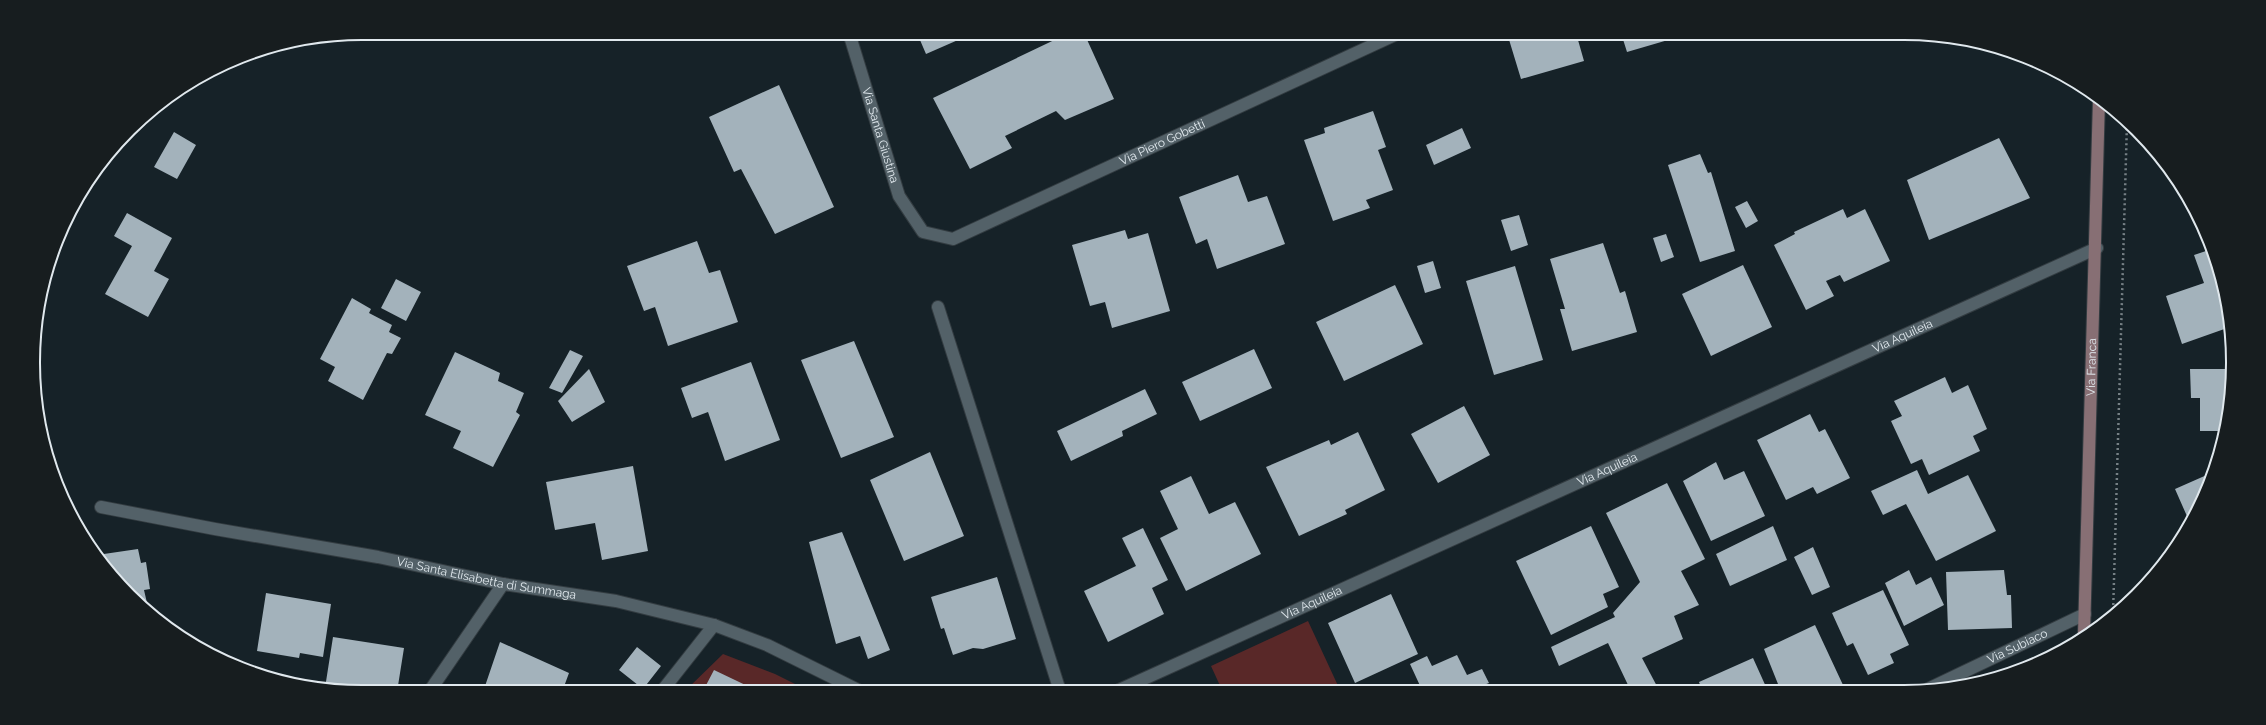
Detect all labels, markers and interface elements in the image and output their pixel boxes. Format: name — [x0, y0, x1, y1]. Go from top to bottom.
street label: Via Santa Giustina — [859, 86, 902, 185]
street label: Via Piero Gobetti — [1117, 117, 1207, 168]
street label: Via Aquileia — [1870, 316, 1935, 356]
street label: Via Franca — [2084, 338, 2099, 396]
street label: Via Aquileia — [1575, 450, 1640, 489]
street label: Via Santa Elisabetta di Summaga — [395, 554, 577, 602]
street label: Via Aquileia — [1280, 583, 1344, 623]
street label: Via Subiaco — [1985, 626, 2050, 667]

